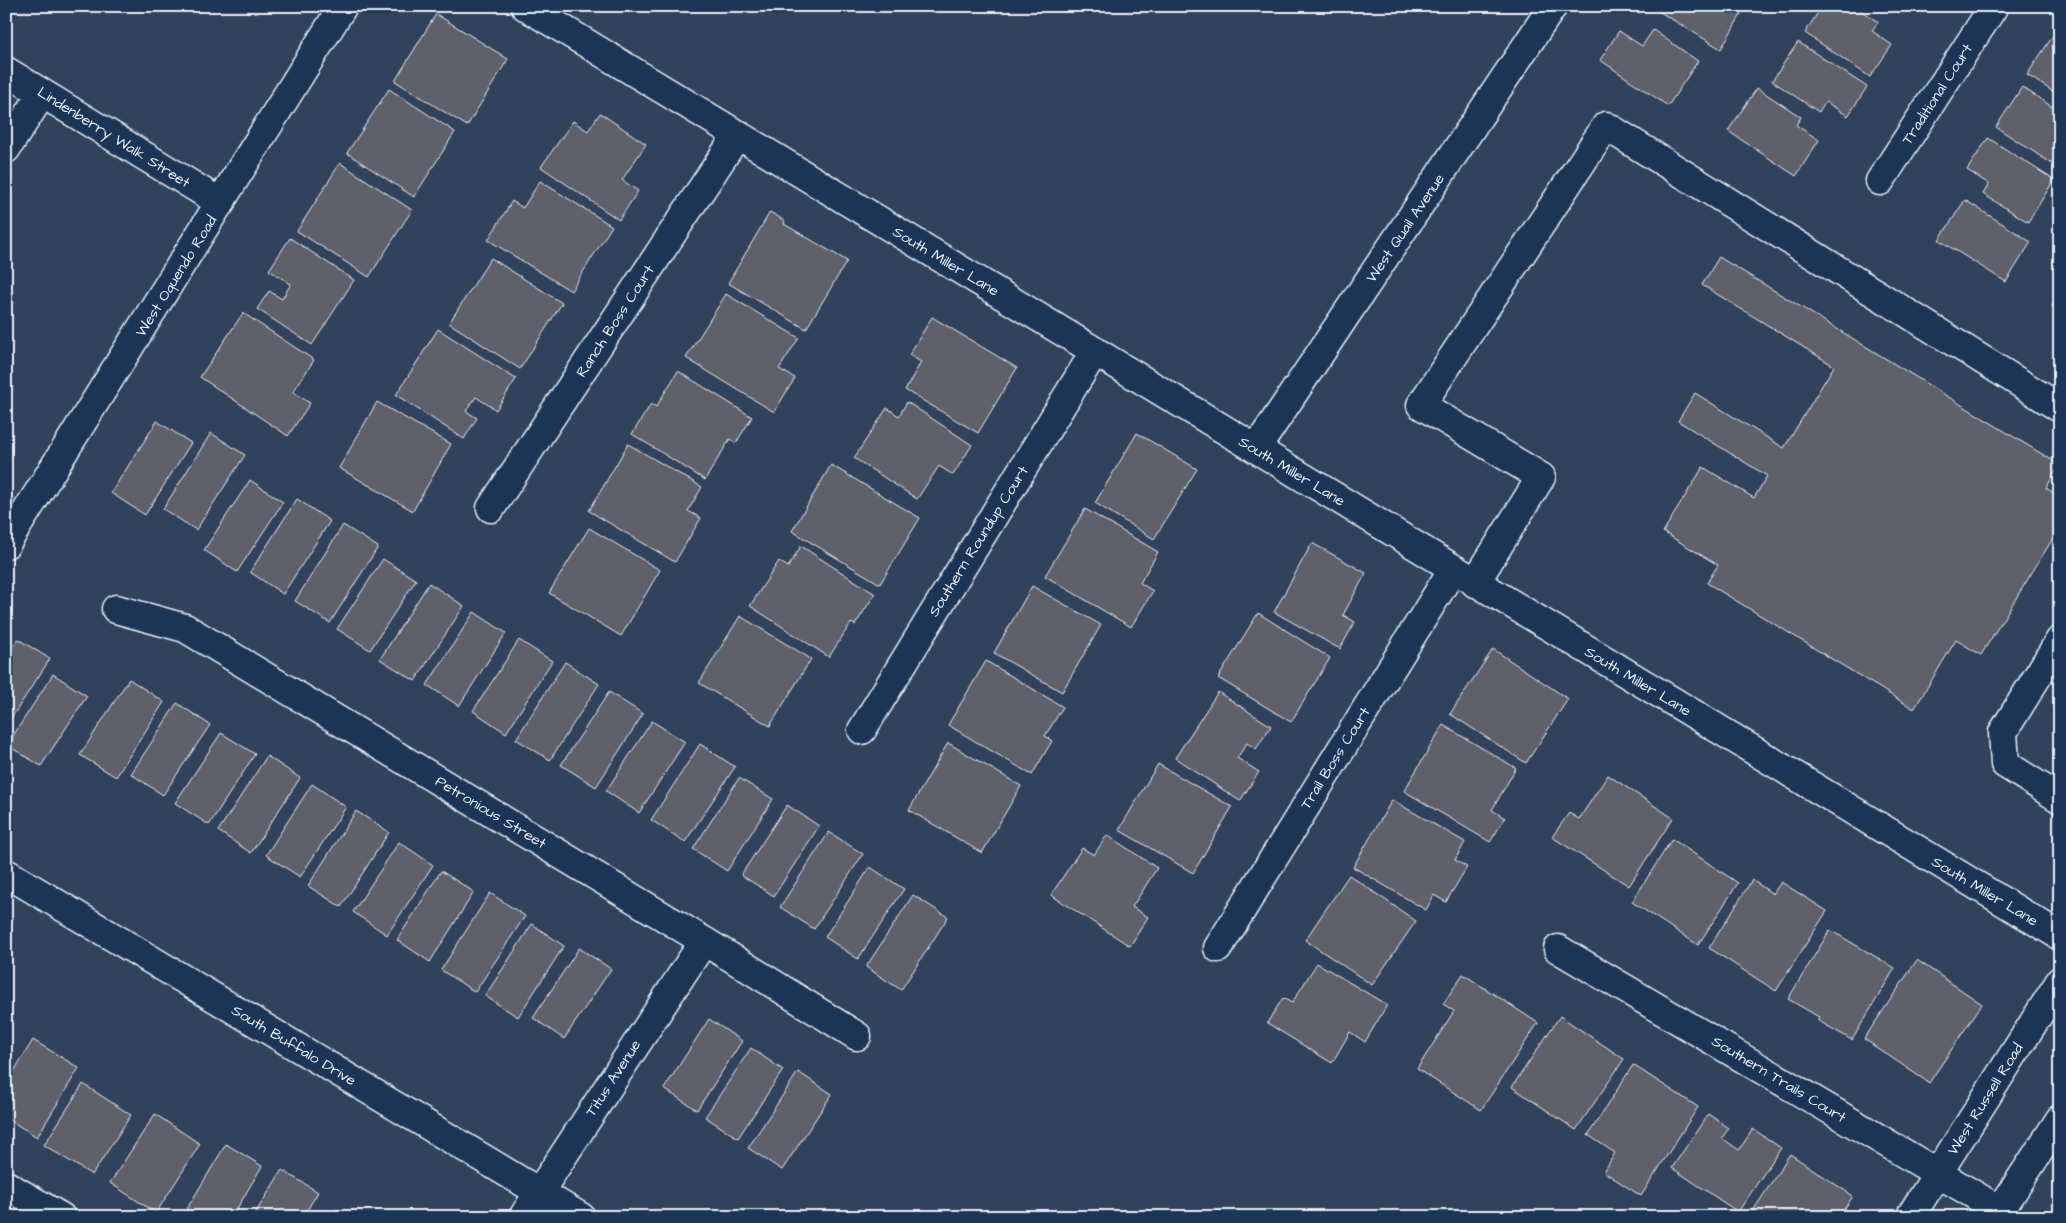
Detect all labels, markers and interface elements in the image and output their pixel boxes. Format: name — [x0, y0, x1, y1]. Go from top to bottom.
street label: Traditional Court — [1897, 40, 1978, 149]
street label: Lindenberry Walk Street — [33, 82, 194, 194]
street label: West Quail Avenue — [1361, 170, 1450, 287]
street label: West Oquendo Road — [131, 211, 222, 341]
street label: South Miller Lane — [889, 221, 1003, 301]
street label: Ranch Boss Court — [571, 261, 660, 381]
street label: South Miller Lane — [1235, 431, 1349, 511]
street label: Southern Roundup Court — [923, 462, 1033, 621]
street label: South Miller Lane — [1581, 641, 1695, 721]
street label: Trail Boss Court — [1295, 703, 1375, 813]
street label: Petronious Street — [431, 771, 550, 854]
street label: South Miller Lane — [1928, 851, 2042, 931]
street label: South Buffalo Drive — [228, 1000, 360, 1091]
street label: Southern Trails Court — [1708, 1031, 1850, 1128]
street label: Titus Avenue — [581, 1036, 646, 1121]
street label: West Russell Road — [1942, 1039, 2029, 1159]

